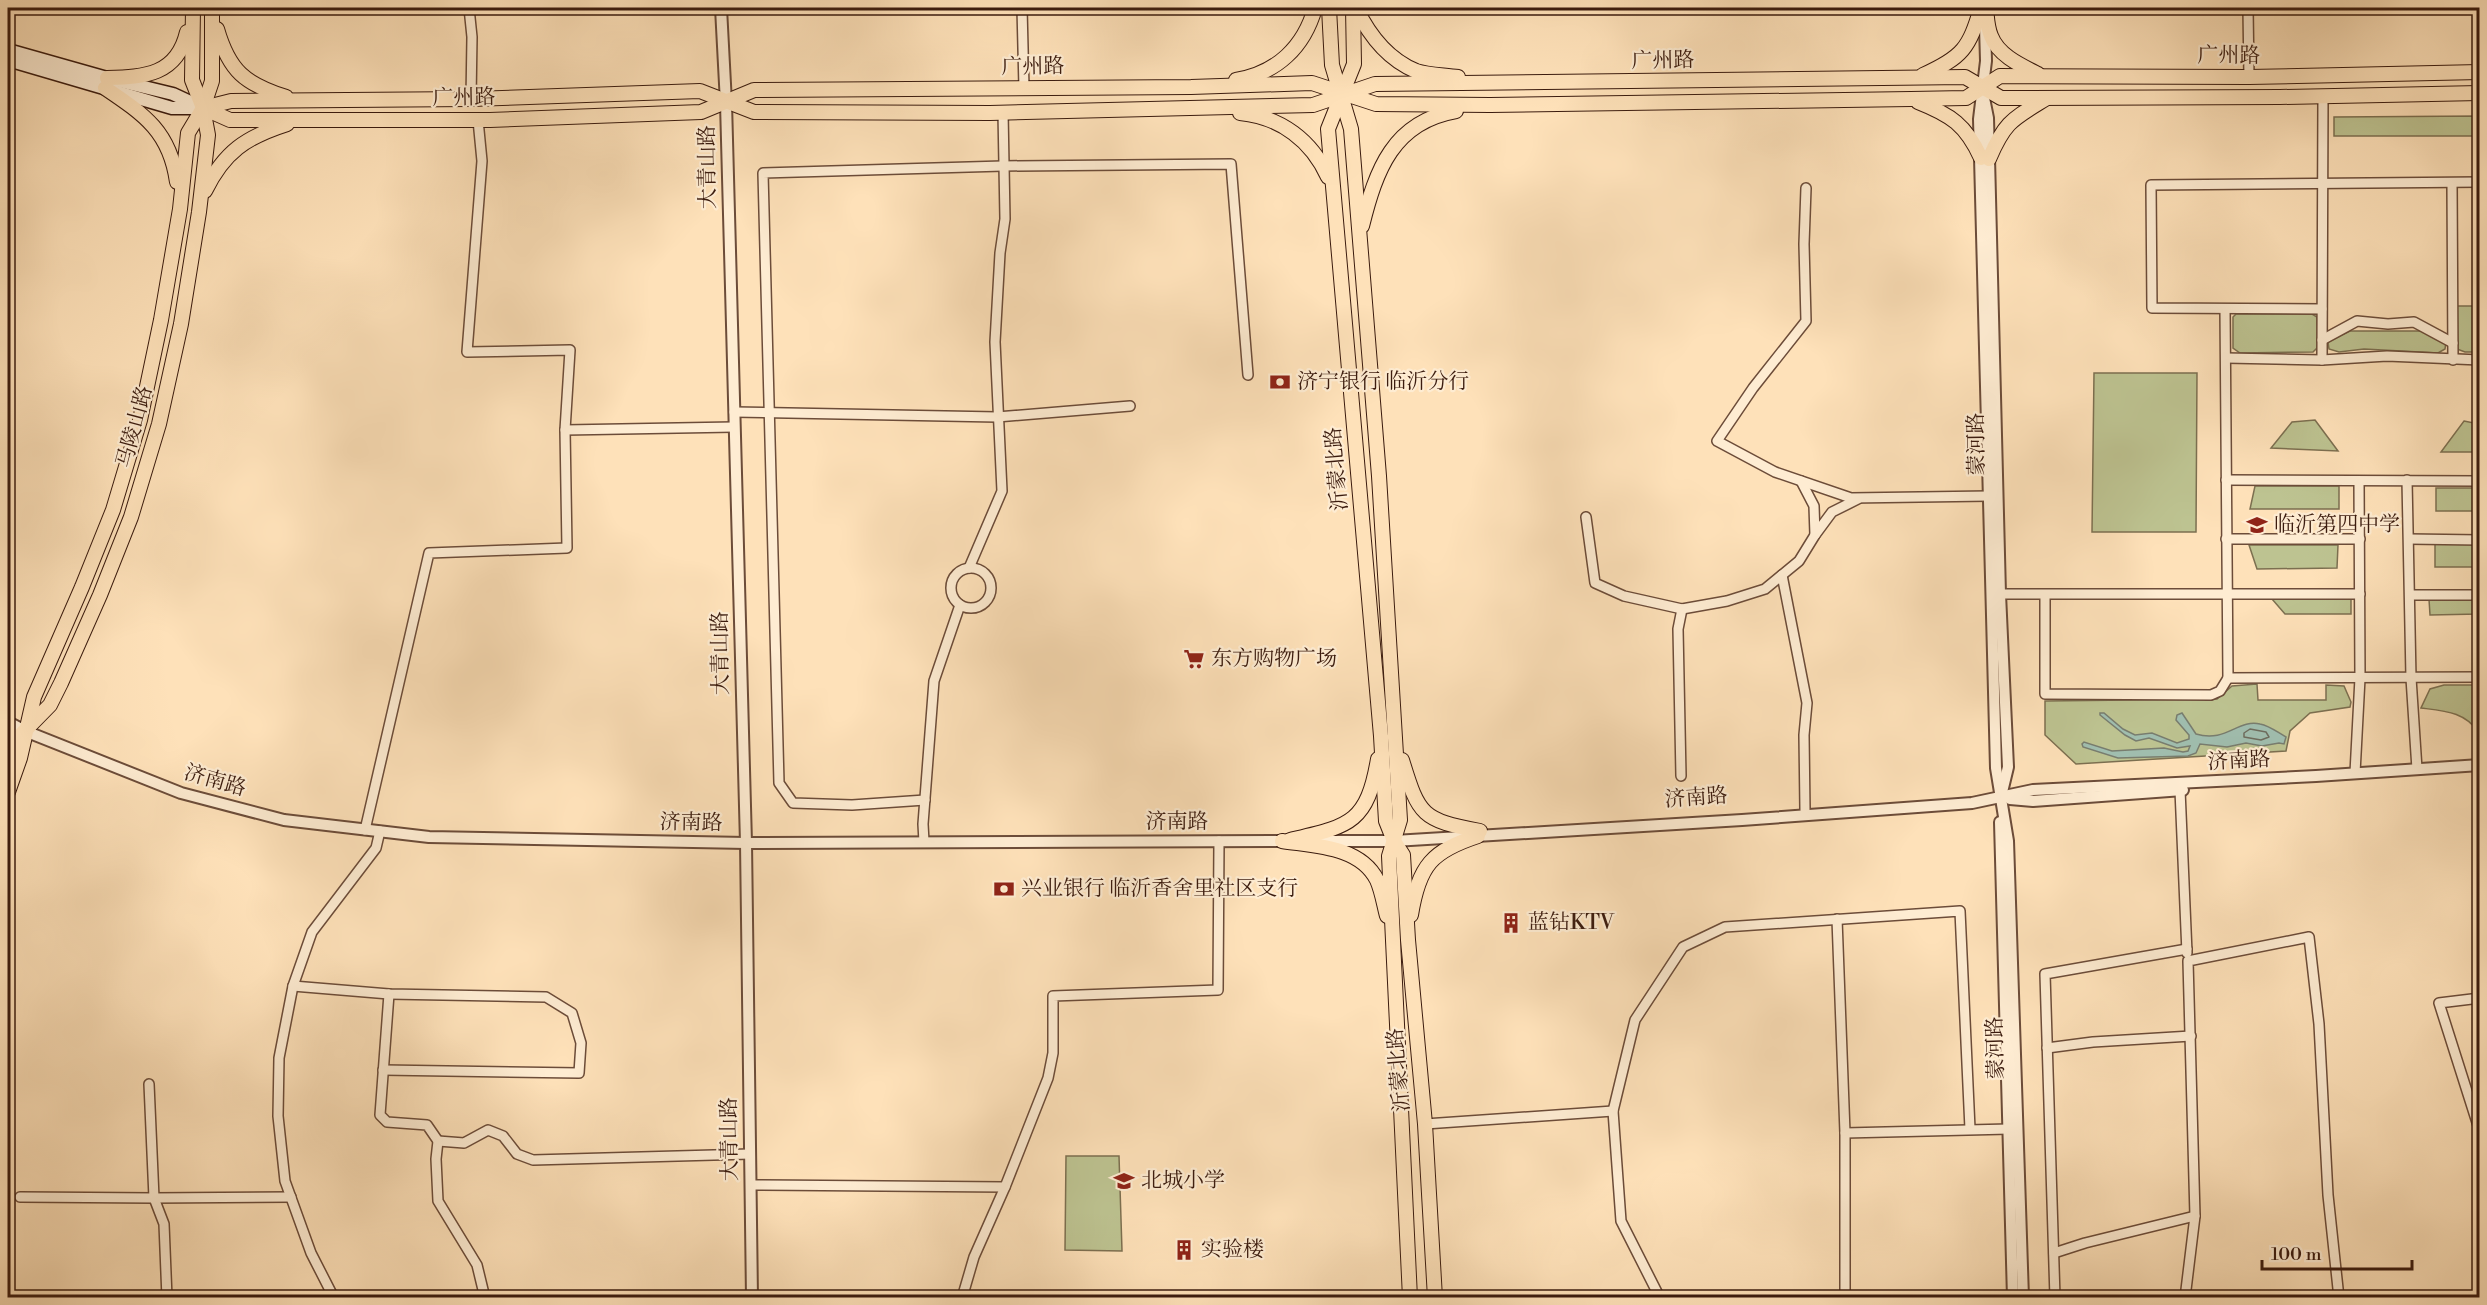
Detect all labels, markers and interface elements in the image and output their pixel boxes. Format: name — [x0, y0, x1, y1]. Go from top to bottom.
street label: 广州路 — [2198, 43, 2261, 69]
street label: 广州路 — [1631, 47, 1695, 75]
street label: 广州路 — [1001, 53, 1065, 81]
street label: 广州路 — [432, 84, 496, 112]
street label: 大青山路 — [694, 125, 722, 209]
place label: 济宁银行 临沂分行 — [1297, 369, 1469, 395]
bank icon: 济宁银行 临沂分行 — [1268, 370, 1292, 394]
street label: 马陵山路 — [112, 383, 158, 471]
street label: 蒙河路 — [1963, 412, 1991, 476]
street label: 沂蒙北路 — [1320, 426, 1354, 512]
place label: 临沂第四中学 — [2274, 512, 2400, 538]
school or university icon: 临沂第四中学 — [2245, 513, 2269, 537]
street label: 大青山路 — [707, 611, 735, 695]
place label: 东方购物广场 — [1211, 646, 1337, 672]
supermarket icon: 东方购物广场 — [1182, 647, 1206, 671]
street label: 济南路 — [2207, 746, 2271, 776]
street label: 济南路 — [181, 760, 249, 802]
street label: 济南路 — [1664, 783, 1728, 813]
street label: 济南路 — [659, 809, 723, 837]
street label: 济南路 — [1146, 809, 1209, 835]
place label: 兴业银行 临沂香舍里社区支行 — [1021, 876, 1298, 902]
bank icon: 兴业银行 临沂香舍里社区支行 — [992, 877, 1016, 901]
place label: 蓝钻KTV — [1528, 910, 1616, 936]
building icon: 蓝钻KTV — [1499, 911, 1523, 935]
street label: 蒙河路 — [1982, 1016, 2010, 1080]
street label: 沂蒙北路 — [1382, 1027, 1416, 1113]
street label: 大青山路 — [716, 1097, 744, 1181]
place label: 北城小学 — [1141, 1168, 1225, 1194]
school or university icon: 北城小学 — [1112, 1169, 1136, 1193]
scale bar — [2262, 1233, 2412, 1271]
place label: 实验楼 — [1201, 1237, 1264, 1263]
building icon: 实验楼 — [1172, 1238, 1196, 1262]
text: 100 m — [2271, 1243, 2322, 1266]

